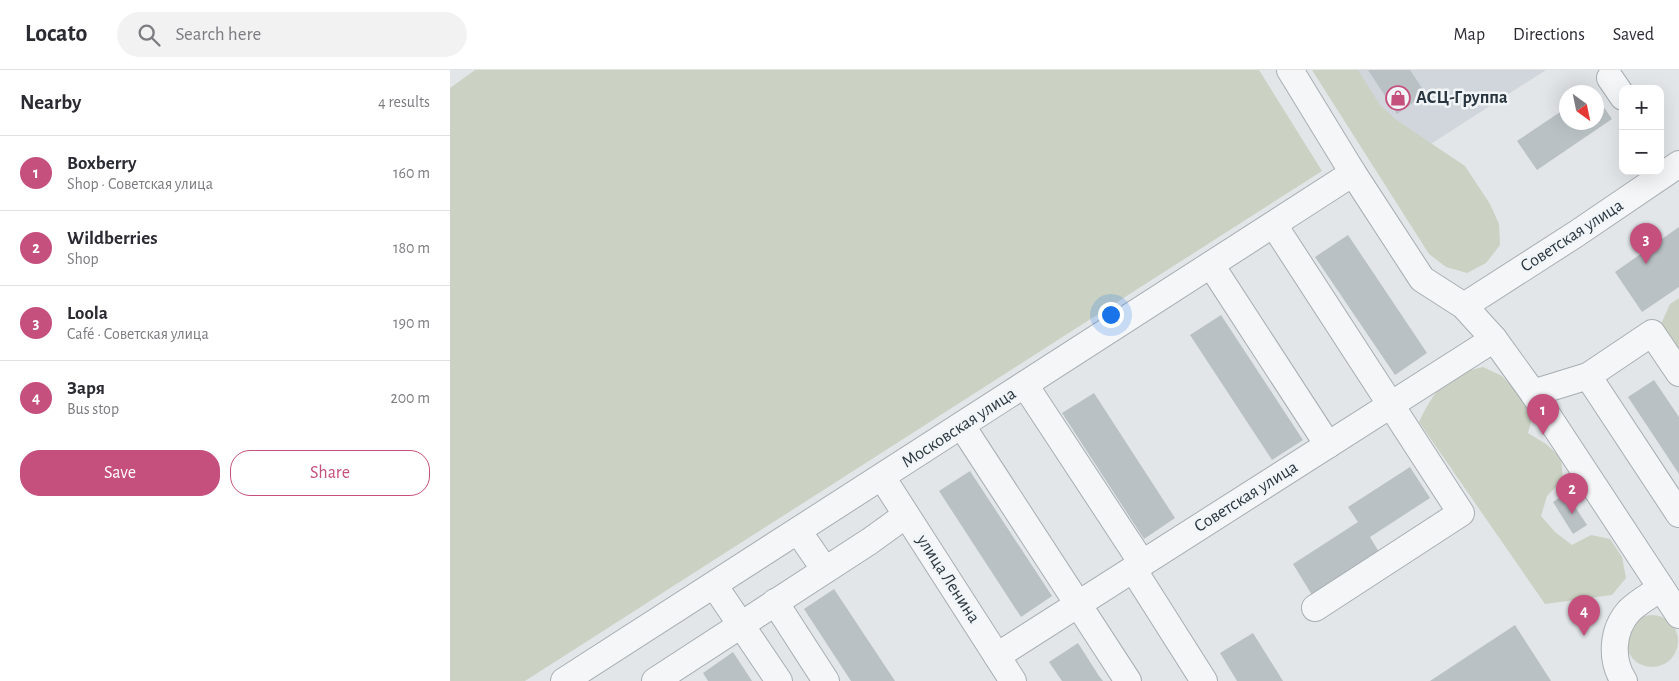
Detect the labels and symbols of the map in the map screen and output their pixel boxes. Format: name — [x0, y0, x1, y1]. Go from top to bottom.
shop icon: АСЦ-Группа — [1385, 85, 1411, 111]
north arrow — [1559, 85, 1604, 130]
place label: АСЦ-Группа — [1416, 89, 1508, 107]
street label: Советская улица — [1517, 196, 1627, 276]
pin: 3 — [1630, 223, 1662, 264]
your location — [1098, 302, 1124, 328]
street label: Московская улица — [899, 384, 1019, 472]
pin: 1 — [1527, 394, 1559, 435]
street label: Советская улица — [1191, 458, 1301, 536]
pin: 2 — [1556, 473, 1588, 514]
street label: улица Ленина — [912, 531, 983, 626]
pin: 4 — [1568, 595, 1600, 636]

